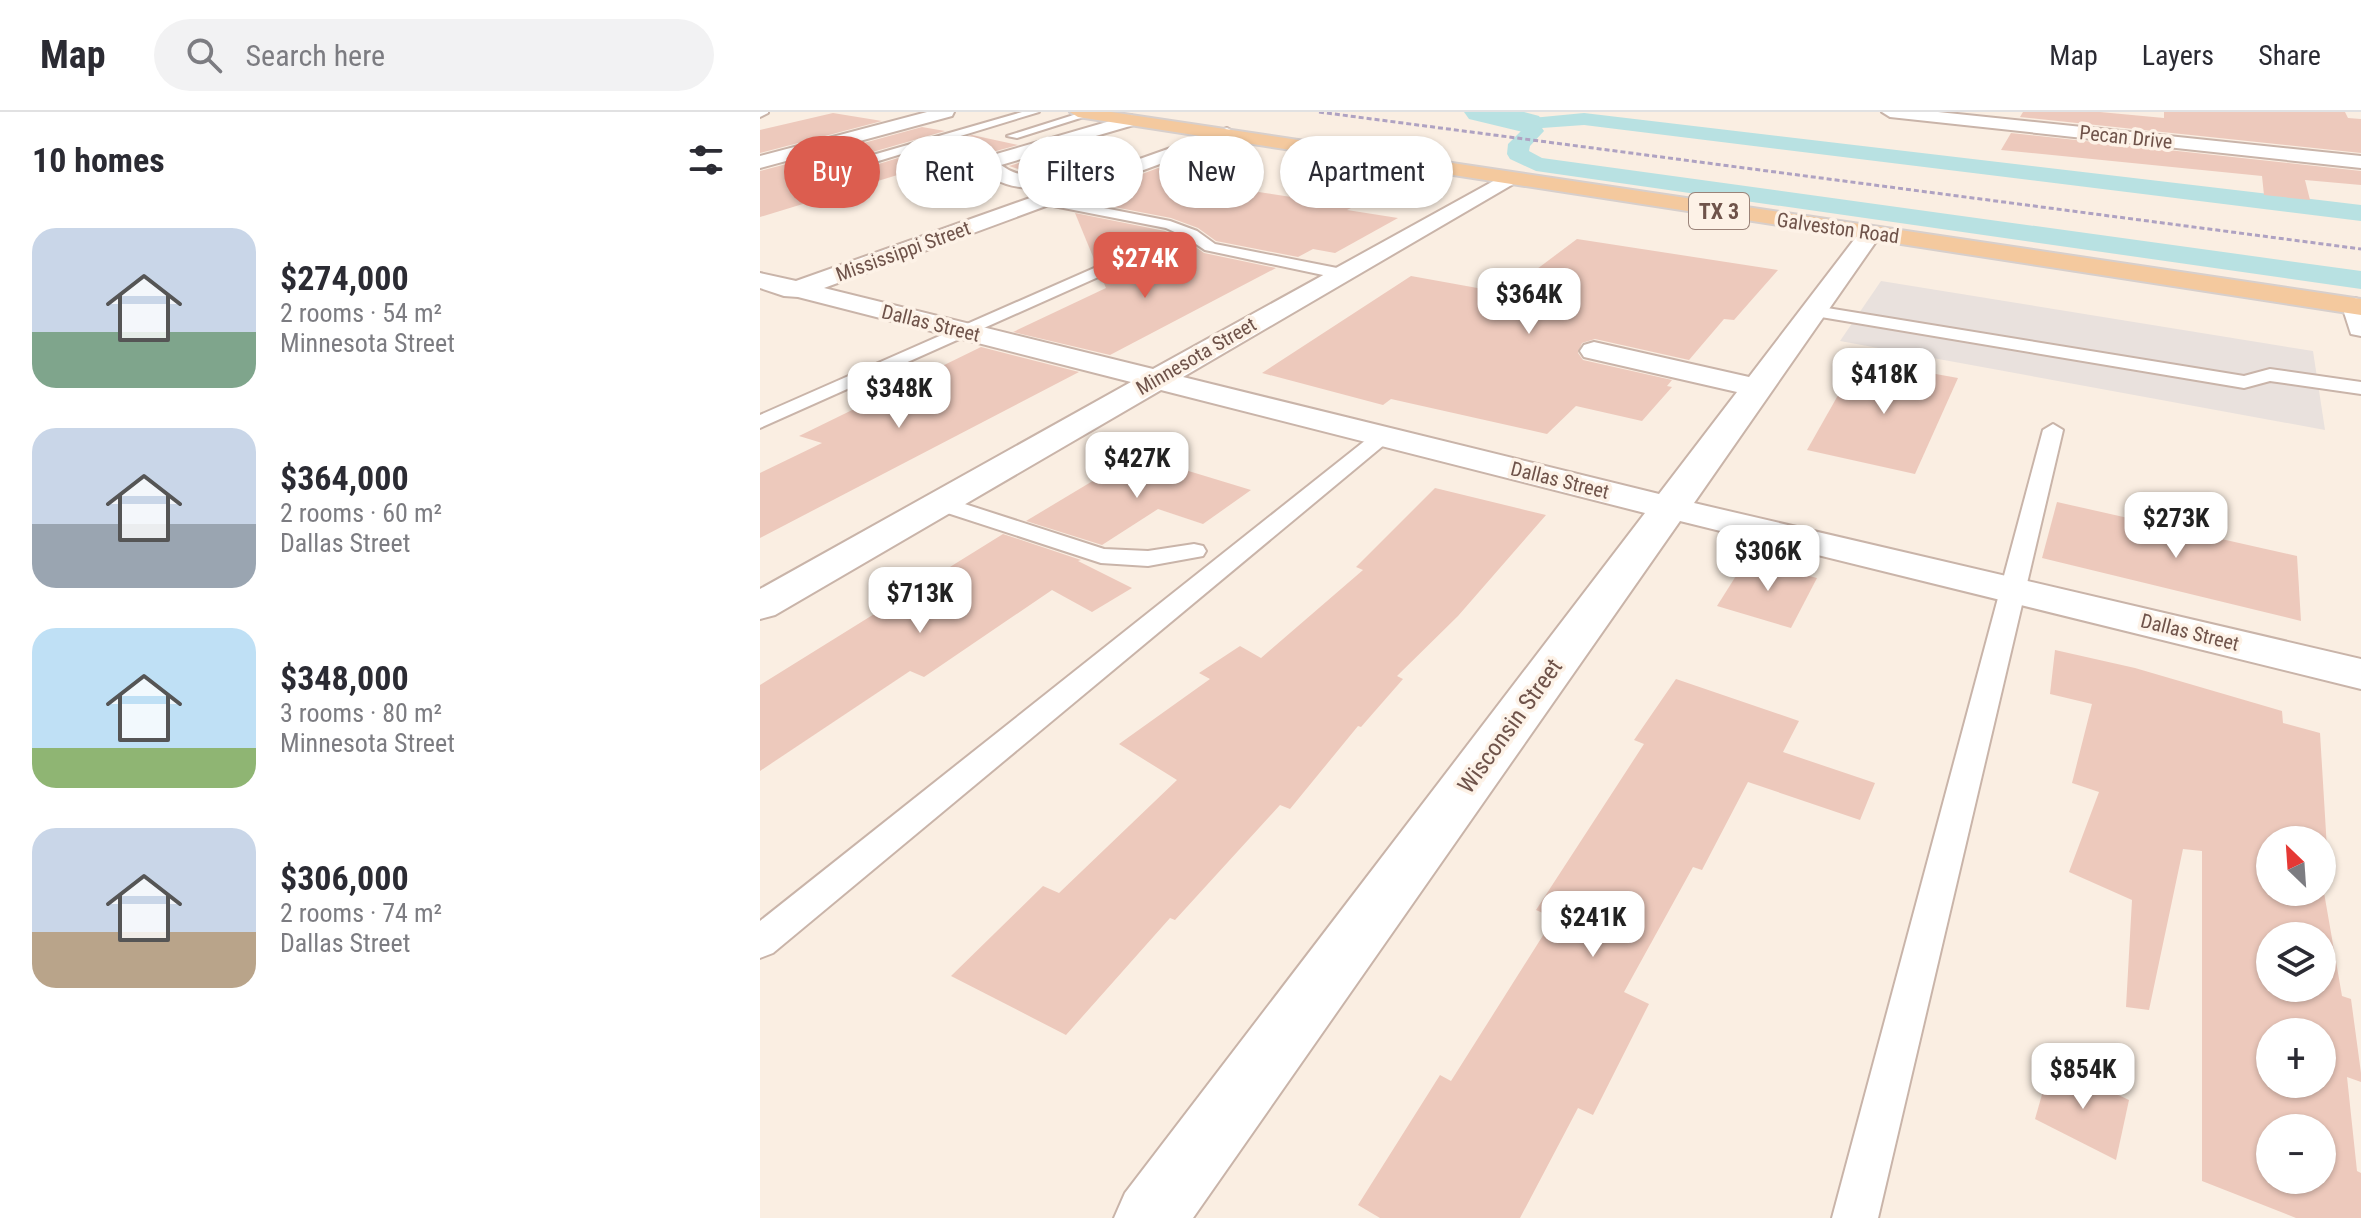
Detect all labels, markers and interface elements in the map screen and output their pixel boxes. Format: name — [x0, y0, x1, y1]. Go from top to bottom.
search box — [154, 19, 714, 91]
text: Map — [40, 33, 106, 77]
icon: search — [182, 33, 226, 77]
text: Search here — [246, 38, 385, 73]
text: Map — [2049, 39, 2098, 72]
text: Layers — [2142, 39, 2214, 72]
text: Share — [2258, 39, 2321, 72]
street label: Pecan Drive — [2078, 120, 2174, 154]
chip: Buy — [784, 136, 880, 208]
chip: Rent — [896, 136, 1002, 208]
chip: Filters — [1018, 136, 1143, 208]
chip: New — [1159, 136, 1264, 208]
chip: Apartment — [1280, 136, 1453, 208]
icon: filters — [684, 138, 728, 182]
text: 10 homes — [32, 140, 165, 180]
road number: TX 3 — [1689, 193, 1749, 229]
street label: Galveston Road — [1775, 208, 1901, 248]
street label: Mississippi Street — [833, 216, 973, 286]
pin: $274K — [1089, 232, 1201, 300]
text: $274K — [1112, 243, 1178, 273]
text: $274,000 — [280, 258, 409, 298]
icon: home — [96, 260, 192, 356]
pin: $364K — [1473, 268, 1585, 336]
text: $364K — [1496, 279, 1562, 309]
text: 2 rooms · 54 m² — [280, 298, 442, 328]
street label: Dallas Street — [879, 299, 983, 347]
street label: Minnesota Street — [1132, 312, 1260, 400]
text: Minnesota Street — [280, 328, 455, 358]
pin: $418K — [1828, 348, 1940, 416]
text: $418K — [1851, 359, 1917, 389]
pin: $348K — [843, 362, 955, 430]
text: $348K — [866, 373, 932, 403]
pin: $427K — [1081, 432, 1193, 500]
text: $427K — [1104, 443, 1170, 473]
street label: Dallas Street — [1508, 456, 1612, 504]
text: $364,000 — [280, 458, 409, 498]
icon: home — [96, 460, 192, 556]
pin: $273K — [2120, 492, 2232, 560]
text: 2 rooms · 60 m² — [280, 498, 442, 528]
text: $273K — [2143, 503, 2209, 533]
pin: $306K — [1712, 525, 1824, 593]
text: Dallas Street — [280, 528, 410, 558]
text: $306K — [1735, 536, 1801, 566]
pin: $713K — [864, 567, 976, 635]
text: $713K — [887, 578, 953, 608]
street label: Dallas Street — [2138, 608, 2242, 656]
street label: Wisconsin Street — [1452, 653, 1568, 799]
text: $348,000 — [280, 658, 409, 698]
icon: home — [96, 660, 192, 756]
text: 3 rooms · 80 m² — [280, 698, 442, 728]
text: Minnesota Street — [280, 728, 455, 758]
north arrow — [2256, 826, 2336, 906]
map controls — [2256, 826, 2336, 1194]
text: $306,000 — [280, 858, 409, 898]
icon: home — [96, 860, 192, 956]
pin: $241K — [1537, 891, 1649, 959]
text: 2 rooms · 74 m² — [280, 898, 442, 928]
text: $241K — [1560, 902, 1626, 932]
button: layers — [2256, 922, 2336, 1002]
text: Dallas Street — [280, 928, 410, 958]
button: + — [2256, 1018, 2336, 1098]
pin: $854K — [2027, 1043, 2139, 1111]
text: $854K — [2050, 1054, 2116, 1084]
button: − — [2256, 1114, 2336, 1194]

